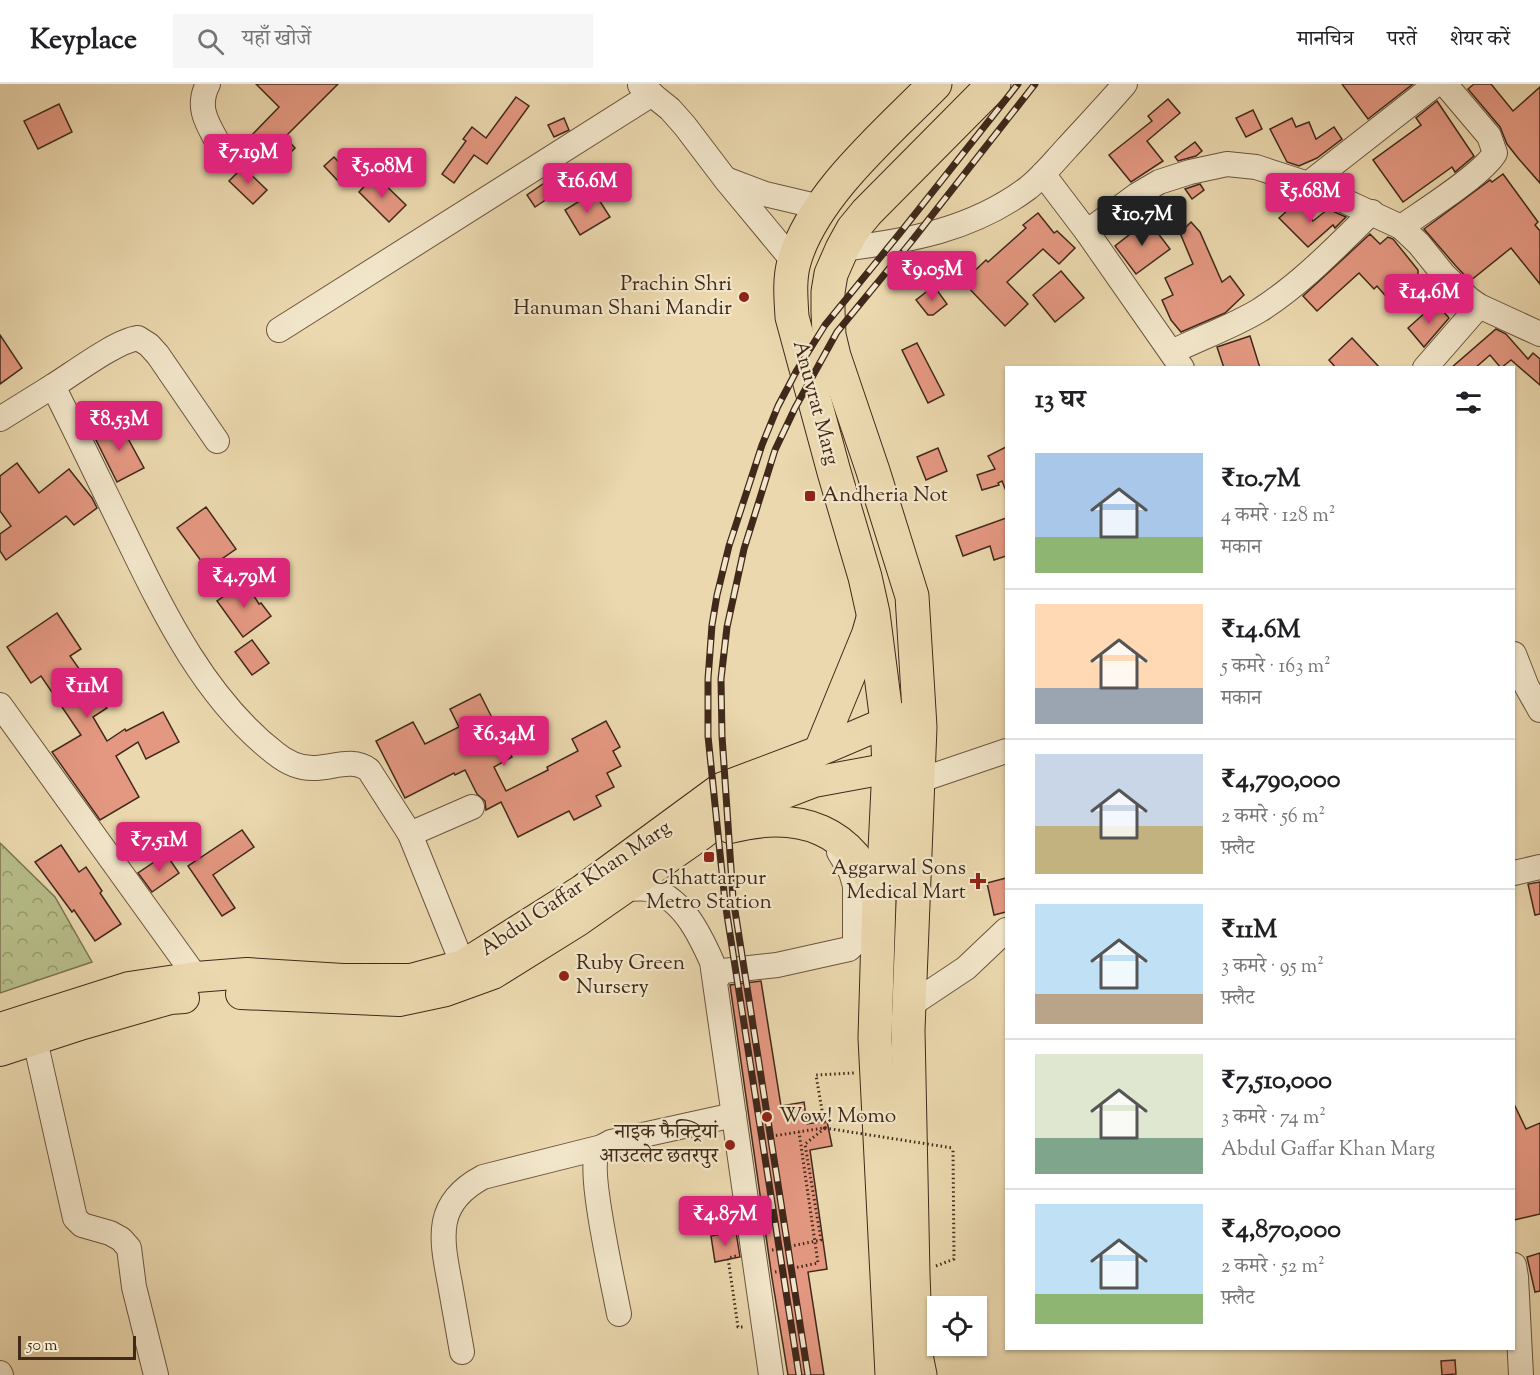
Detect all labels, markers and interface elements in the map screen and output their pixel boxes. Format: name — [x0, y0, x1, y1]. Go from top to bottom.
search box — [173, 14, 593, 68]
text: Keyplace — [30, 21, 137, 61]
text: यहाँ खोजें — [242, 24, 311, 56]
icon: search — [194, 25, 227, 58]
text: मानचित्र — [1297, 25, 1354, 55]
text: परतें — [1387, 25, 1417, 55]
text: शेयर करें — [1450, 25, 1510, 55]
pin: ₹7.19M — [199, 134, 297, 185]
text: ₹7.19M — [218, 139, 278, 168]
pin: ₹5.08M — [333, 148, 431, 199]
text: ₹5.08M — [351, 153, 413, 182]
pin: ₹16.6M — [538, 163, 636, 214]
text: ₹16.6M — [557, 168, 617, 197]
pin: ₹5.68M — [1261, 173, 1359, 224]
text: ₹5.68M — [1280, 178, 1340, 207]
pin: ₹10.7M — [1093, 196, 1191, 247]
text: ₹10.7M — [1111, 201, 1173, 230]
pin: ₹9.05M — [883, 251, 981, 302]
text: ₹9.05M — [901, 256, 963, 285]
place label: Prachin Shri Hanuman Shani Mandir — [513, 270, 732, 324]
pin: ₹14.6M — [1380, 274, 1478, 325]
text: ₹14.6M — [1398, 279, 1460, 308]
marker: Prachin Shri Hanuman Shani Mandir — [737, 290, 751, 304]
street label: Anuvrat Marg — [784, 337, 846, 469]
text: 13 घर — [1035, 382, 1086, 419]
icon: filters — [1452, 386, 1485, 419]
pin: ₹8.53M — [70, 401, 168, 452]
text: ₹8.53M — [89, 406, 149, 435]
text: ₹10.7M — [1221, 461, 1300, 498]
icon: home — [1083, 477, 1155, 549]
place label: Andheria Not — [822, 481, 948, 511]
marker: Andheria Not — [803, 489, 817, 503]
text: 4 कमरे · 128 m² — [1221, 502, 1335, 531]
text: मकान — [1221, 534, 1262, 563]
pin: ₹4.79M — [195, 558, 293, 609]
text: ₹4.79M — [212, 563, 276, 592]
text: ₹14.6M — [1221, 612, 1300, 649]
icon: home — [1083, 628, 1155, 700]
text: 5 कमरे · 163 m² — [1221, 653, 1331, 682]
pin: ₹11M — [51, 668, 123, 719]
text: ₹11M — [65, 673, 109, 702]
text: मकान — [1221, 685, 1262, 714]
pin: ₹6.34M — [455, 716, 553, 767]
text: ₹6.34M — [473, 721, 535, 750]
text: ₹4,790,000 — [1221, 762, 1341, 799]
icon: home — [1083, 778, 1155, 850]
text: 2 कमरे · 56 m² — [1221, 803, 1325, 832]
street label: Abdul Gaffar Khan Marg — [474, 814, 678, 964]
pin: ₹7.51M — [110, 822, 208, 873]
text: ₹7.51M — [130, 827, 188, 856]
text: फ़्लैट — [1221, 835, 1254, 864]
marker: Chhattarpur Metro Station — [702, 850, 716, 864]
place label: Aggarwal Sons Medical Mart — [831, 854, 966, 908]
place label: Chhattarpur Metro Station — [646, 864, 772, 918]
marker: Aggarwal Sons Medical Mart — [971, 874, 985, 888]
text: ₹11M — [1221, 912, 1277, 949]
icon: home — [1083, 928, 1155, 1000]
place label: Ruby Green Nursery — [576, 949, 685, 1003]
text: 3 कमरे · 95 m² — [1221, 953, 1324, 982]
marker: Ruby Green Nursery — [557, 969, 571, 983]
text: फ़्लैट — [1221, 985, 1254, 1014]
text: ₹7,510,000 — [1221, 1063, 1332, 1100]
icon: home — [1083, 1078, 1155, 1150]
place label: Wow! Momo — [779, 1102, 896, 1132]
text: 3 कमरे · 74 m² — [1221, 1104, 1326, 1133]
marker: Wow! Momo — [760, 1110, 774, 1124]
place label: नाइक फैक्ट्रियां आउटलेट छतरपुर — [600, 1118, 719, 1172]
text: Abdul Gaffar Khan Marg — [1221, 1136, 1435, 1165]
marker: नाइक फैक्ट्रियां आउटलेट छतरपुर — [723, 1138, 737, 1152]
pin: ₹4.87M — [676, 1196, 774, 1247]
text: ₹4.87M — [693, 1201, 757, 1230]
text: ₹4,870,000 — [1221, 1212, 1341, 1249]
icon: home — [1083, 1228, 1155, 1300]
text: 2 कमरे · 52 m² — [1221, 1253, 1325, 1282]
text: फ़्लैट — [1221, 1285, 1254, 1314]
map controls — [927, 1296, 987, 1356]
button: locate — [927, 1296, 987, 1356]
scale bar — [18, 1333, 136, 1360]
text: 50 m — [27, 1335, 58, 1358]

